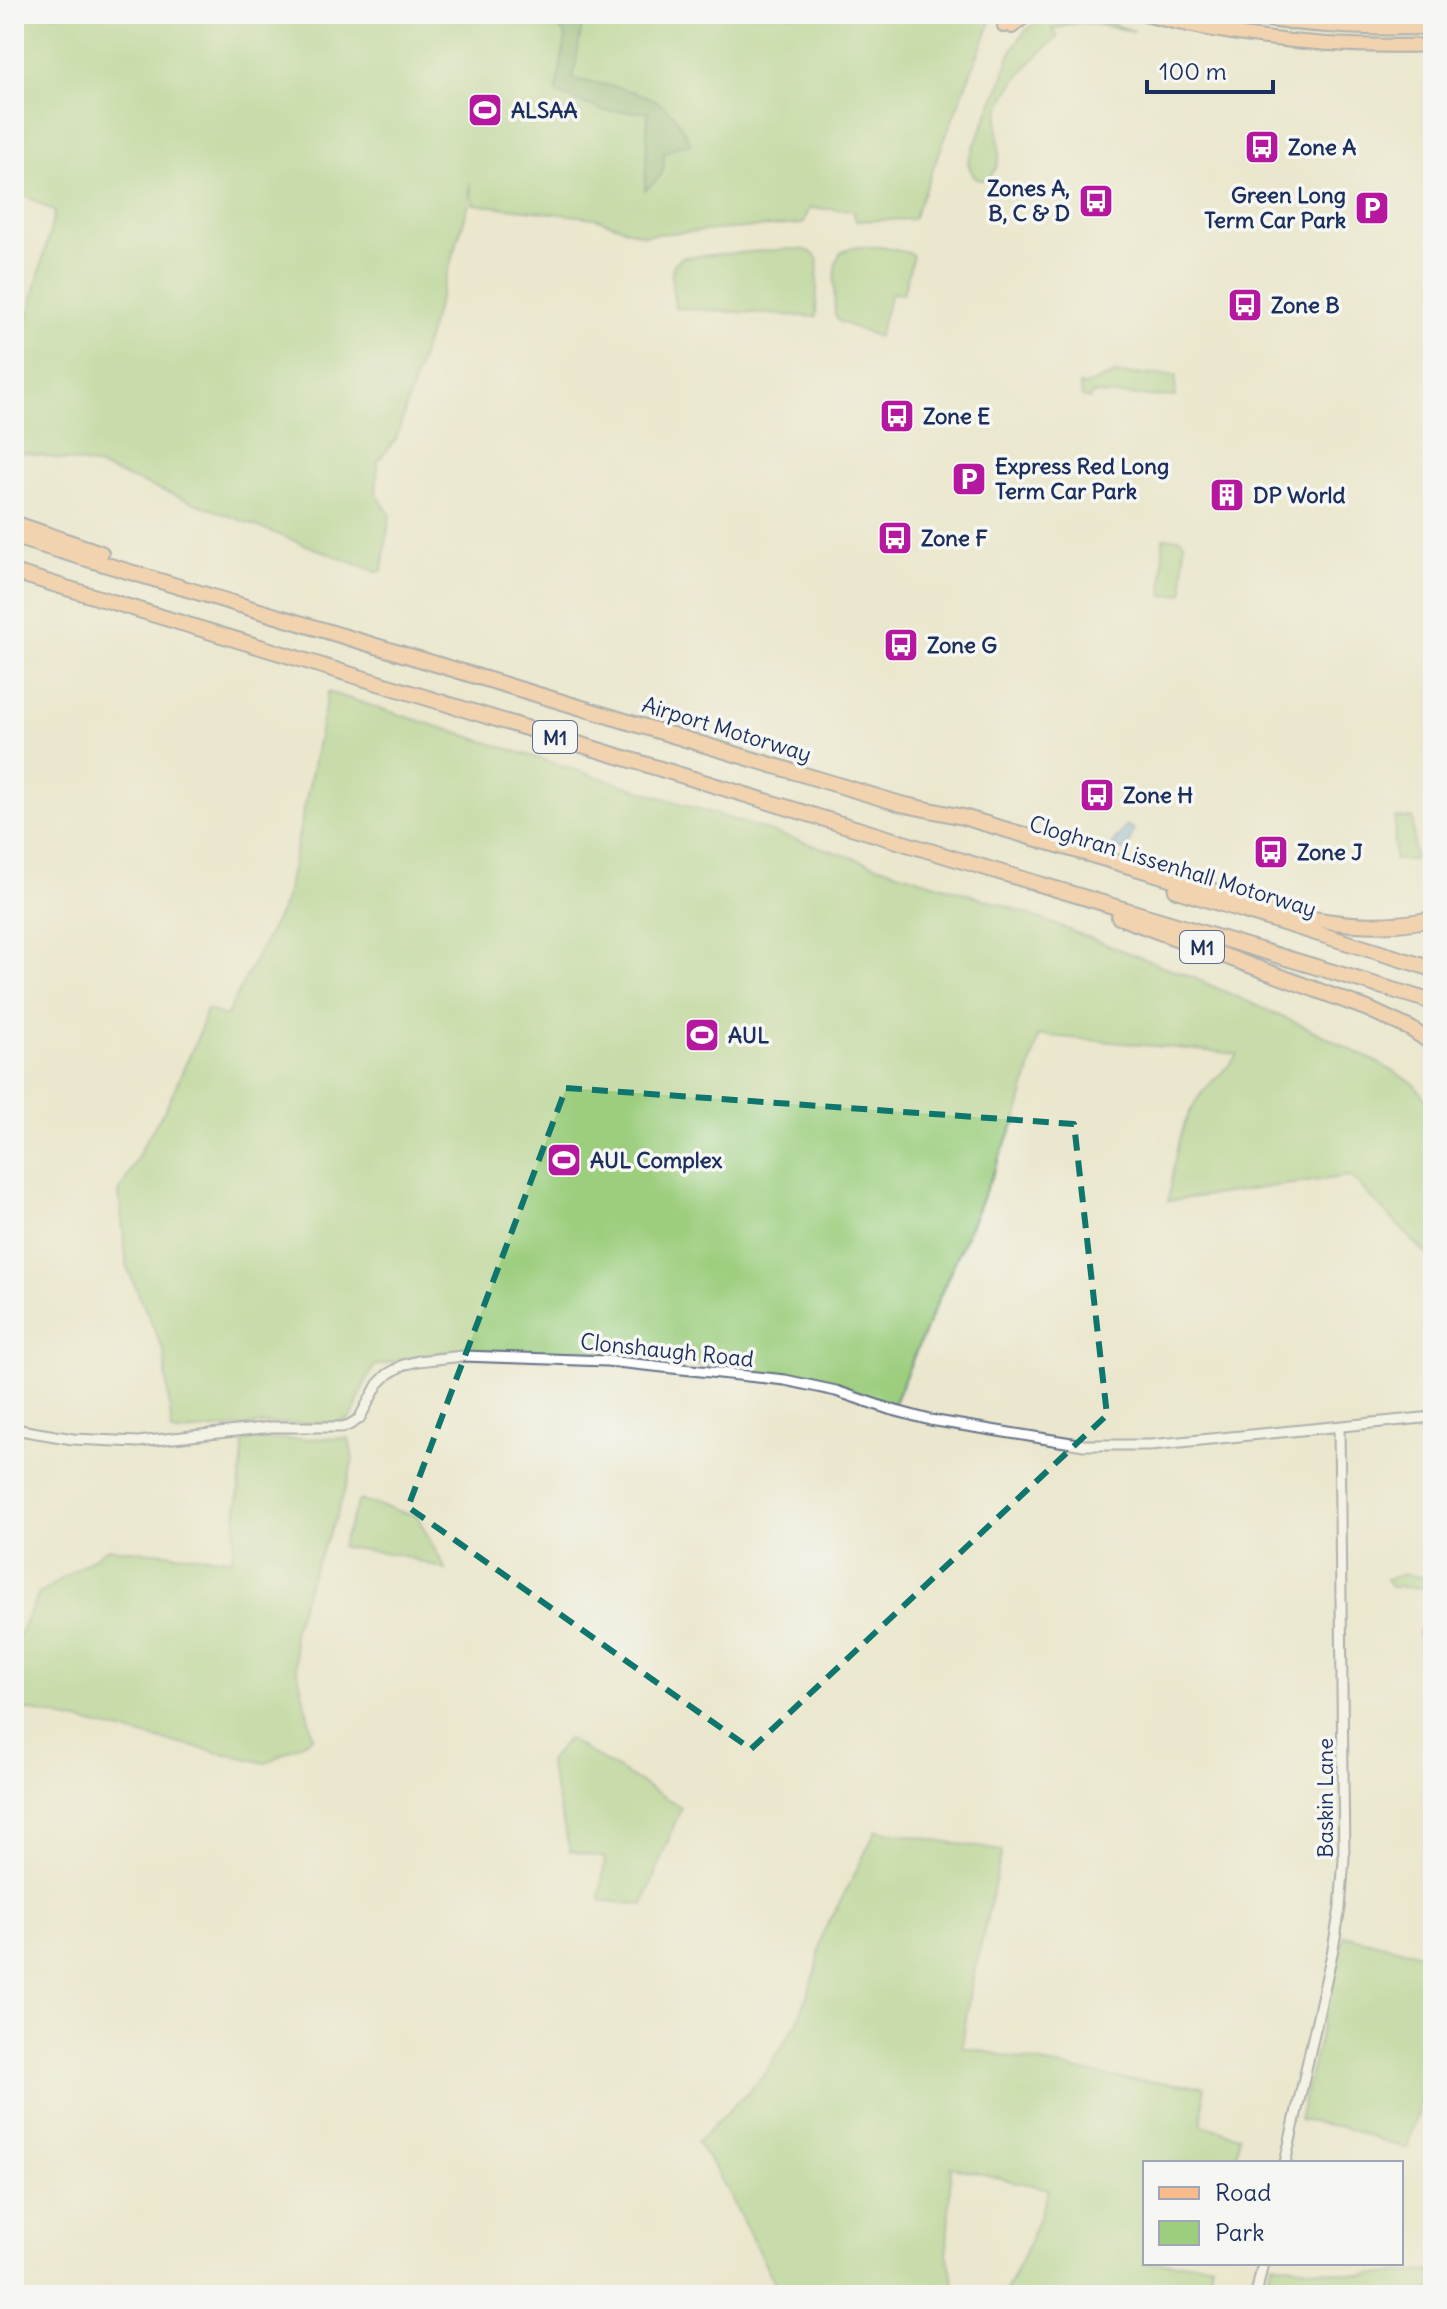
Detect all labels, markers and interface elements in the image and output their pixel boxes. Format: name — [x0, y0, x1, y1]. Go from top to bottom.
scale bar — [1147, 44, 1273, 94]
text: 100 m — [1159, 56, 1227, 86]
sports icon: ALSAA — [466, 91, 504, 129]
place label: ALSAA — [511, 96, 578, 124]
bus stop icon: Zone A — [1243, 128, 1281, 166]
place label: Zone A — [1288, 133, 1356, 161]
place label: Zones A, B, C & D — [987, 174, 1070, 227]
place label: Green Long Term Car Park — [1204, 181, 1346, 234]
bus stop icon: Zones A, B, C & D — [1077, 182, 1115, 220]
parking icon: Green Long Term Car Park — [1353, 189, 1391, 227]
bus stop icon: Zone B — [1226, 286, 1264, 324]
place label: Zone B — [1271, 291, 1340, 319]
bus stop icon: Zone E — [878, 397, 916, 435]
place label: Zone E — [923, 402, 990, 430]
place label: Express Red Long Term Car Park — [995, 452, 1169, 505]
parking icon: Express Red Long Term Car Park — [950, 460, 988, 498]
building icon: DP World — [1208, 476, 1246, 514]
place label: DP World — [1253, 481, 1346, 509]
bus stop icon: Zone F — [876, 519, 914, 557]
place label: Zone F — [921, 524, 988, 552]
bus stop icon: Zone G — [882, 626, 920, 664]
place label: Zone G — [927, 631, 997, 659]
street label: Airport Motorway — [639, 690, 815, 768]
road number: M1 — [533, 721, 577, 753]
bus stop icon: Zone H — [1078, 776, 1116, 814]
place label: Zone H — [1123, 781, 1193, 809]
street label: Cloghran Lissenhall Motorway — [1026, 809, 1320, 923]
bus stop icon: Zone J — [1252, 833, 1290, 871]
place label: Zone J — [1297, 838, 1363, 866]
road number: M1 — [1180, 931, 1224, 963]
sports icon: AUL — [683, 1016, 721, 1054]
place label: AUL — [728, 1021, 769, 1049]
sports icon: AUL Complex — [545, 1141, 583, 1179]
place label: AUL Complex — [590, 1146, 723, 1174]
street label: Clonshaugh Road — [579, 1327, 755, 1373]
street label: Baskin Lane — [1311, 1738, 1339, 1858]
legend — [1143, 2161, 1403, 2265]
text: Road — [1215, 2177, 1271, 2207]
text: Park — [1215, 2217, 1265, 2247]

